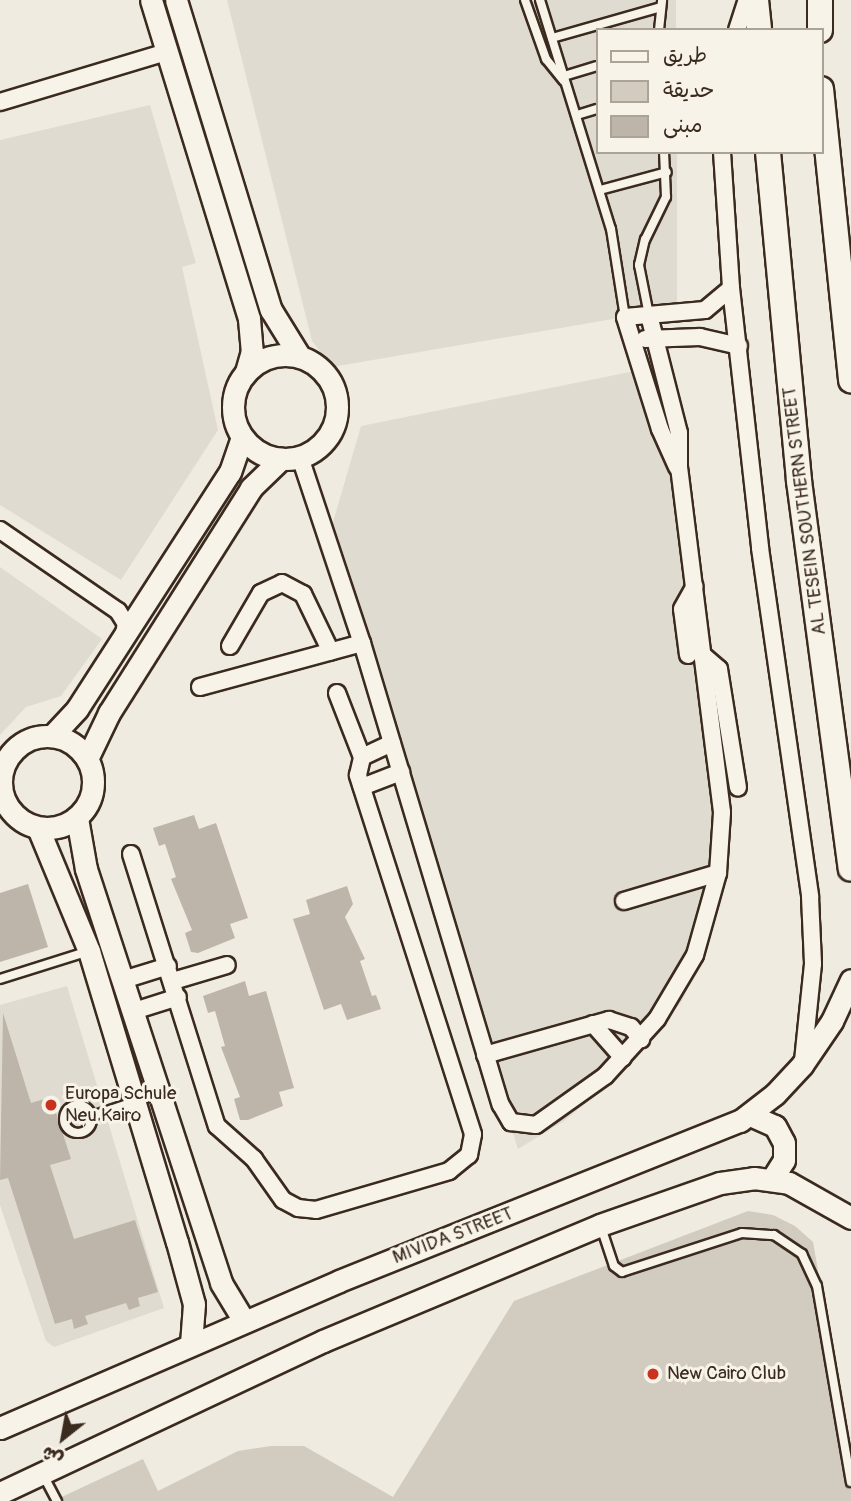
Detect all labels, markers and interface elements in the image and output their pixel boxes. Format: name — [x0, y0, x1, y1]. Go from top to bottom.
legend — [596, 28, 823, 154]
text: طريق — [663, 42, 707, 69]
text: حديقة — [663, 77, 714, 104]
text: مبنى — [663, 112, 702, 139]
street label: AL TESEIN SOUTHERN STREET — [778, 386, 832, 636]
place label: Europa Schule Neu Kairo — [65, 1083, 176, 1127]
marker: Europa Schule Neu Kairo — [43, 1097, 59, 1113]
street label: MIVIDA STREET — [390, 1203, 516, 1269]
place label: New Cairo Club — [667, 1363, 786, 1385]
marker: New Cairo Club — [645, 1366, 661, 1382]
north arrow — [28, 1403, 98, 1473]
text: ش — [37, 1440, 67, 1472]

